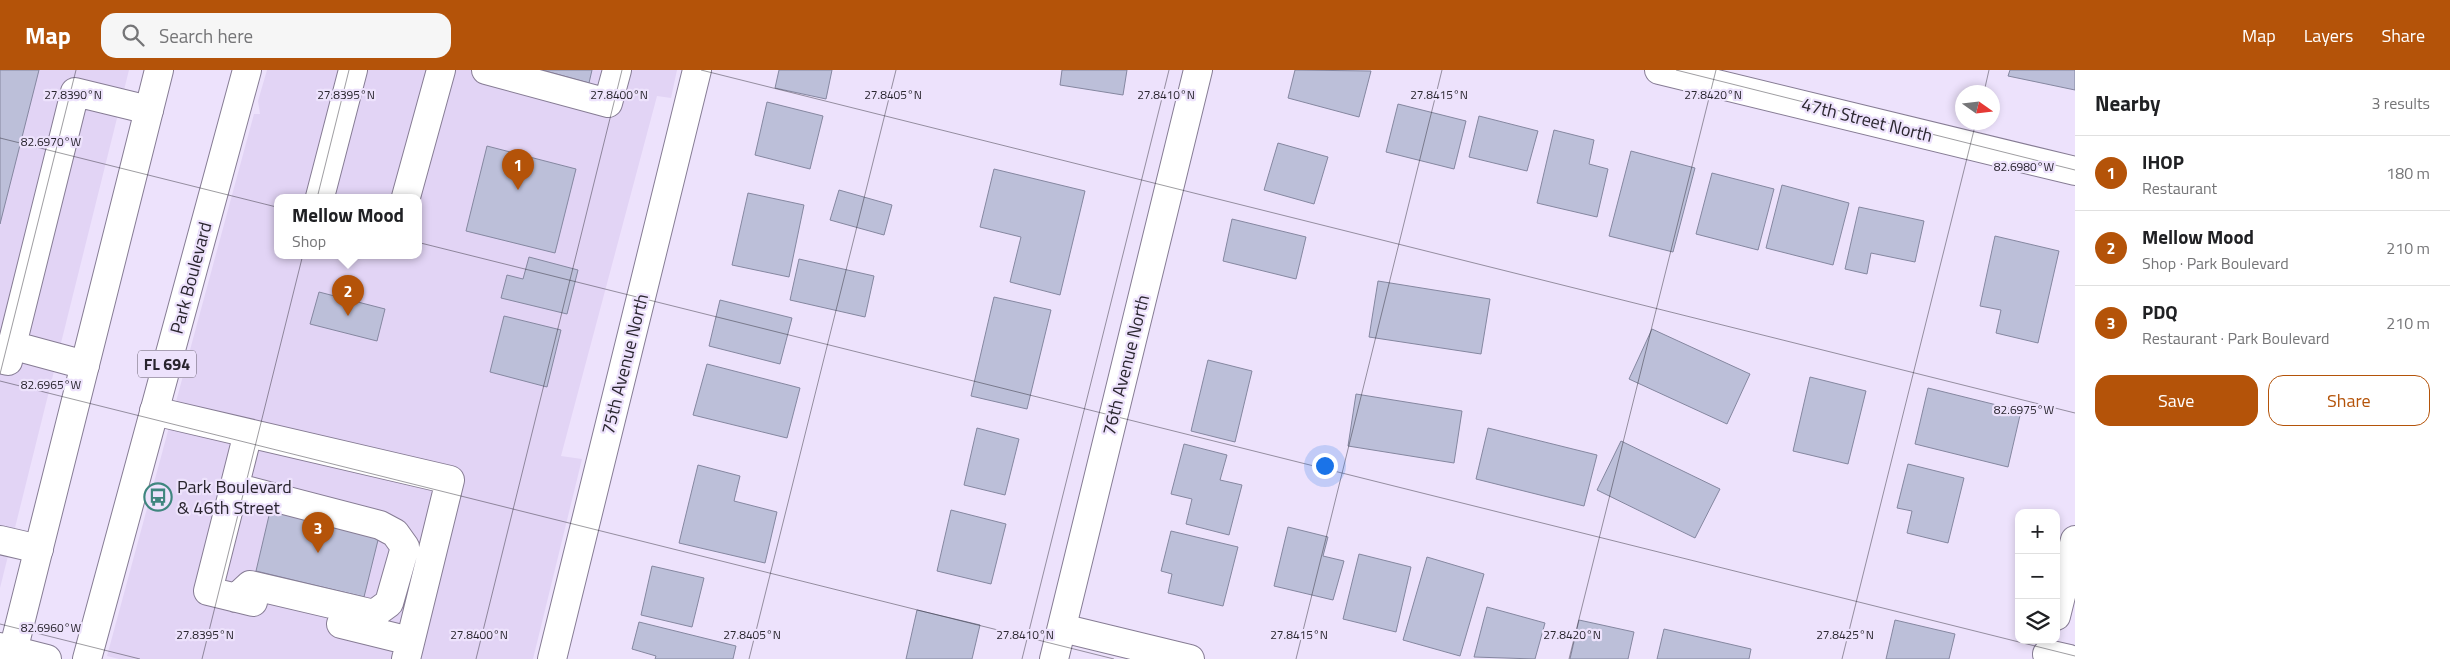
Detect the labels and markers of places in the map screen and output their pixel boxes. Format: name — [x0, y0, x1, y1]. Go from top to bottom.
pin: 1 — [502, 149, 534, 190]
pin: 2 — [332, 275, 364, 316]
place label: Park Boulevard & 46th Street — [177, 473, 292, 521]
bus stop icon: Park Boulevard & 46th Street — [143, 482, 173, 512]
pin: 3 — [302, 512, 334, 553]

